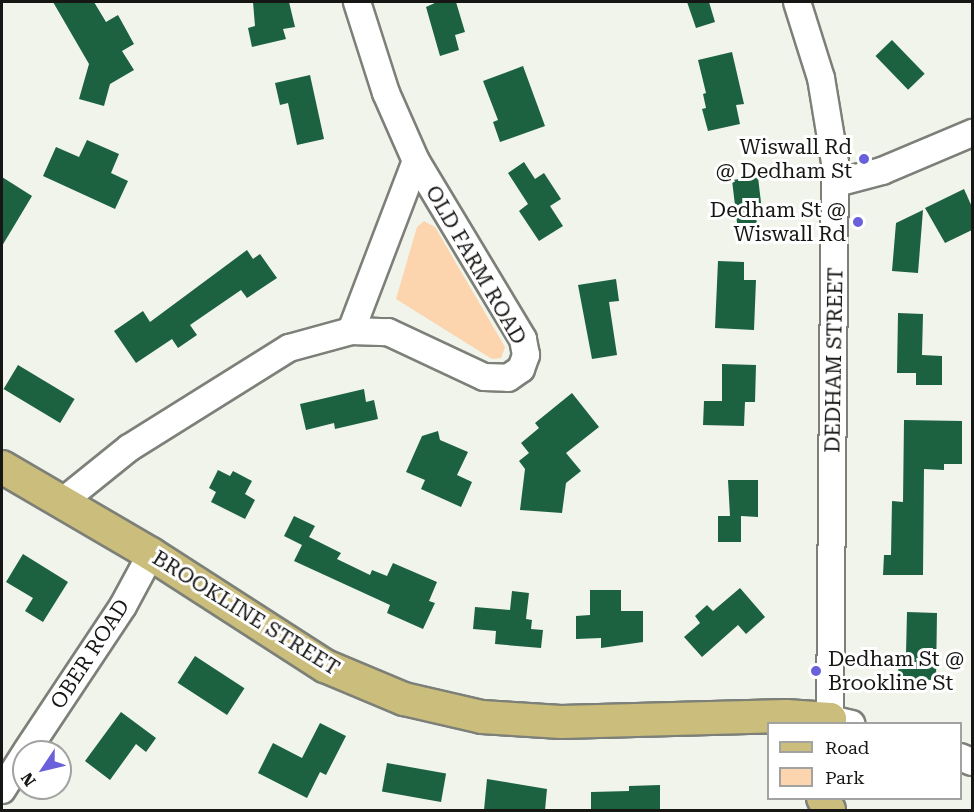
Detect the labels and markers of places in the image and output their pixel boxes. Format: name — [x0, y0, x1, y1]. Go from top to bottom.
place label: Wiswall Rd @ Dedham St — [716, 134, 852, 184]
marker: Wiswall Rd @ Dedham St — [857, 152, 871, 166]
place label: Dedham St @ Wiswall Rd — [710, 197, 846, 247]
marker: Dedham St @ Wiswall Rd — [851, 215, 865, 229]
place label: Dedham St @ Brookline St — [828, 646, 964, 696]
marker: Dedham St @ Brookline St — [809, 664, 823, 678]

